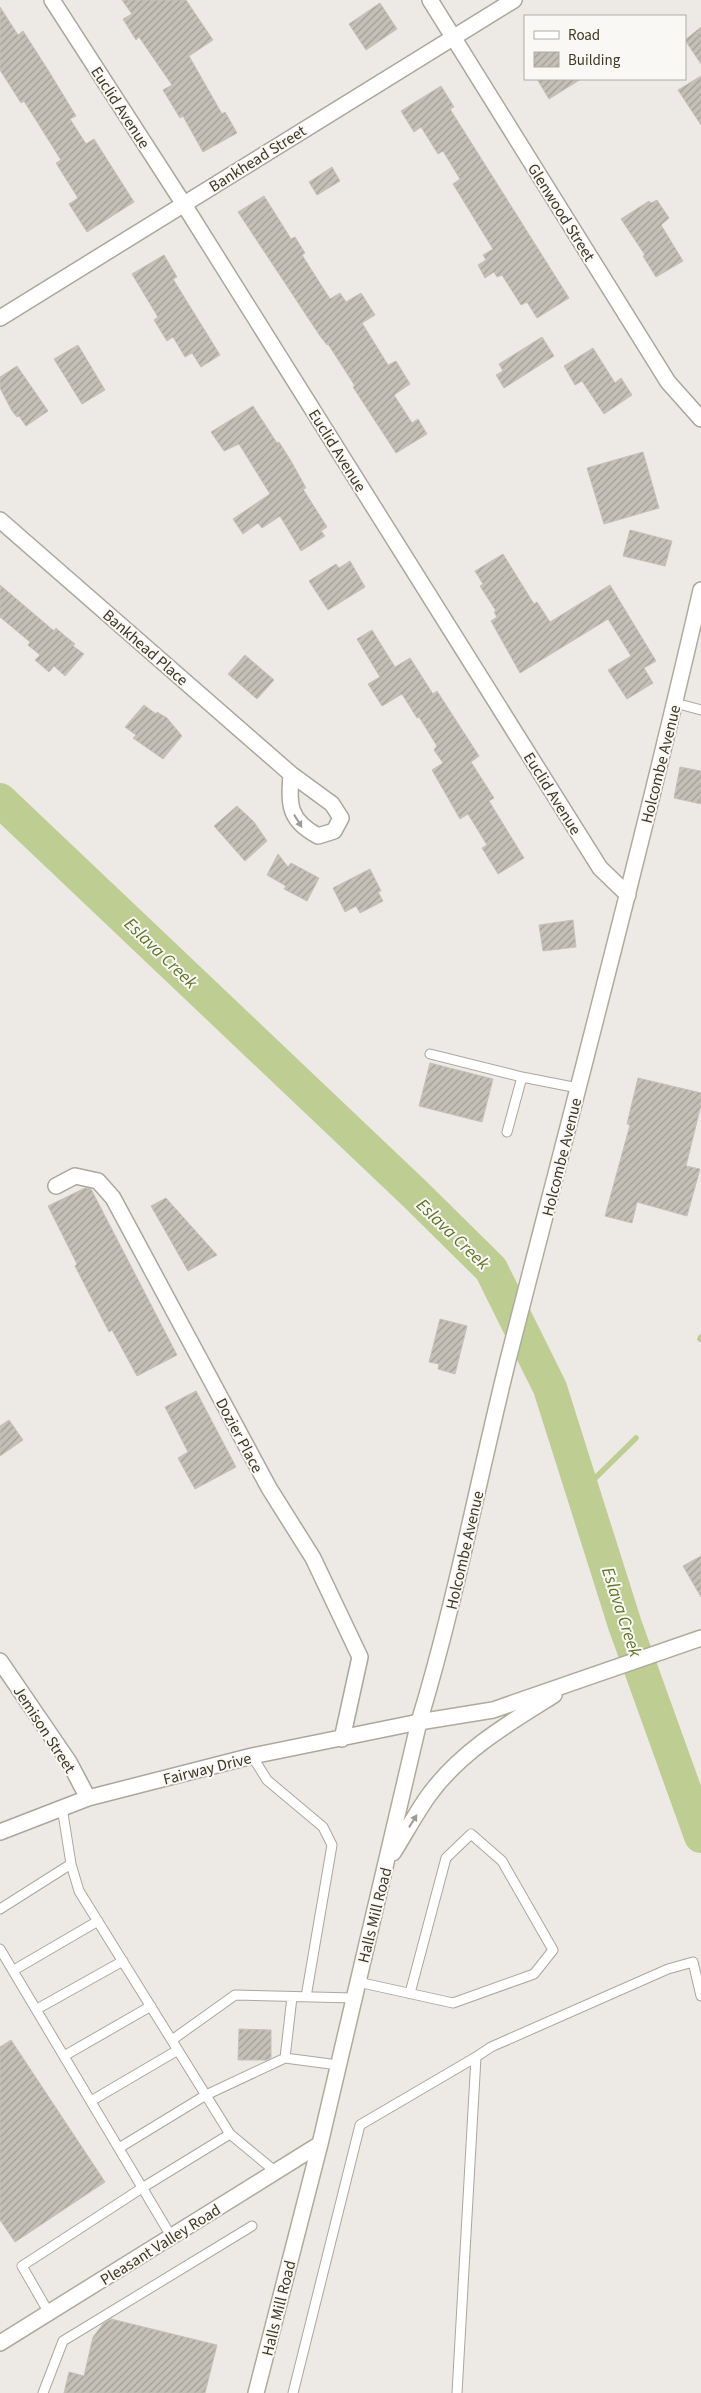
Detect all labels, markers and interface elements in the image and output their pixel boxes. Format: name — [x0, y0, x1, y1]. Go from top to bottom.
legend — [524, 15, 686, 80]
text: Road — [568, 25, 600, 46]
text: Building — [568, 50, 621, 71]
street label: Euclid Avenue — [85, 62, 155, 153]
street label: Bankhead Street — [205, 120, 311, 198]
street label: Glenwood Street — [522, 159, 600, 266]
street label: Euclid Avenue — [303, 405, 371, 496]
street label: Bankhead Place — [98, 604, 193, 691]
street label: Holcombe Avenue — [636, 703, 686, 826]
street label: Euclid Avenue — [518, 748, 586, 839]
one-way arrow — [294, 814, 303, 827]
water label: Eslava Creek — [118, 912, 203, 995]
street label: Holcombe Avenue — [537, 1096, 587, 1219]
water label: Eslava Creek — [410, 1193, 495, 1276]
street label: Dozier Place — [210, 1394, 268, 1477]
street label: Holcombe Avenue — [441, 1489, 489, 1612]
water label: Eslava Creek — [595, 1564, 648, 1661]
street label: Jemison Street — [8, 1682, 81, 1778]
street label: Fairway Drive — [161, 1747, 254, 1791]
one-way arrow — [408, 1815, 417, 1828]
street label: Halls Mill Road — [352, 1865, 397, 1965]
street label: Pleasant Valley Road — [96, 2199, 225, 2291]
street label: Halls Mill Road — [256, 2258, 301, 2358]

